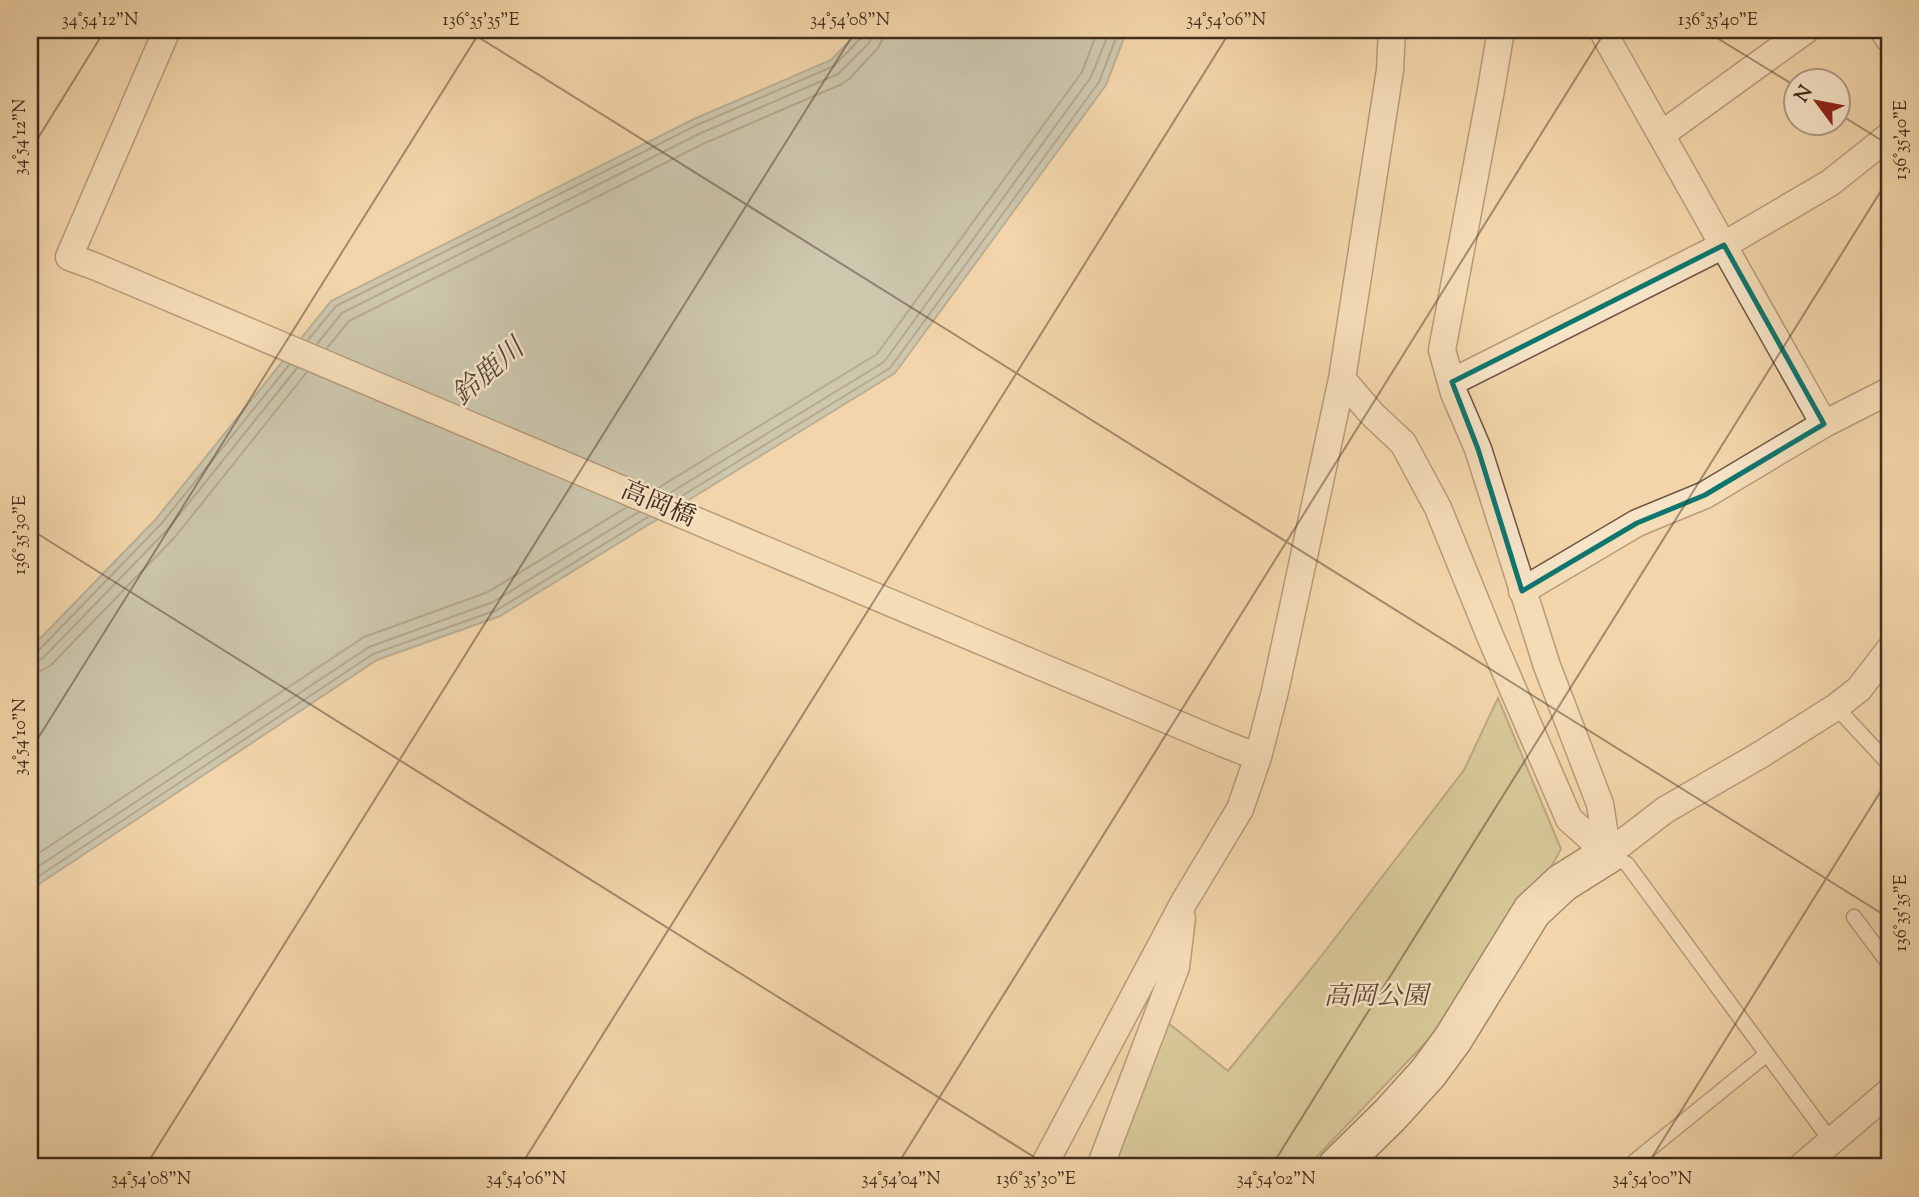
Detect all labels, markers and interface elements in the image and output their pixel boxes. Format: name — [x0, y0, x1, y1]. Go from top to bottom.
text: 34°54'12"N — [62, 8, 138, 34]
text: 136°35'35"E — [442, 8, 520, 34]
text: 34°54'08"N — [810, 8, 890, 34]
text: 34°54'06"N — [1186, 8, 1266, 34]
text: 136°35'40"E — [1678, 8, 1758, 34]
north arrow — [1783, 66, 1853, 136]
text: N — [1789, 81, 1820, 108]
text: 34°54'12"N — [8, 99, 34, 175]
text: 136°35'40"E — [1889, 100, 1915, 180]
water label: 鈴鹿川 — [444, 328, 536, 416]
street label: 高岡橋 — [615, 473, 701, 537]
text: 136°35'30"E — [8, 495, 34, 575]
text: 34°54'10"N — [8, 698, 34, 776]
text: 136°35'35"E — [1889, 874, 1915, 952]
park label: 高岡公園 — [1324, 979, 1432, 1016]
text: 34°54'08"N — [111, 1167, 191, 1193]
text: 34°54'06"N — [486, 1167, 566, 1193]
text: 34°54'04"N — [861, 1167, 941, 1193]
text: 136°35'30"E — [996, 1167, 1076, 1193]
text: 34°54'02"N — [1236, 1167, 1316, 1193]
text: 34°54'00"N — [1612, 1167, 1692, 1193]

